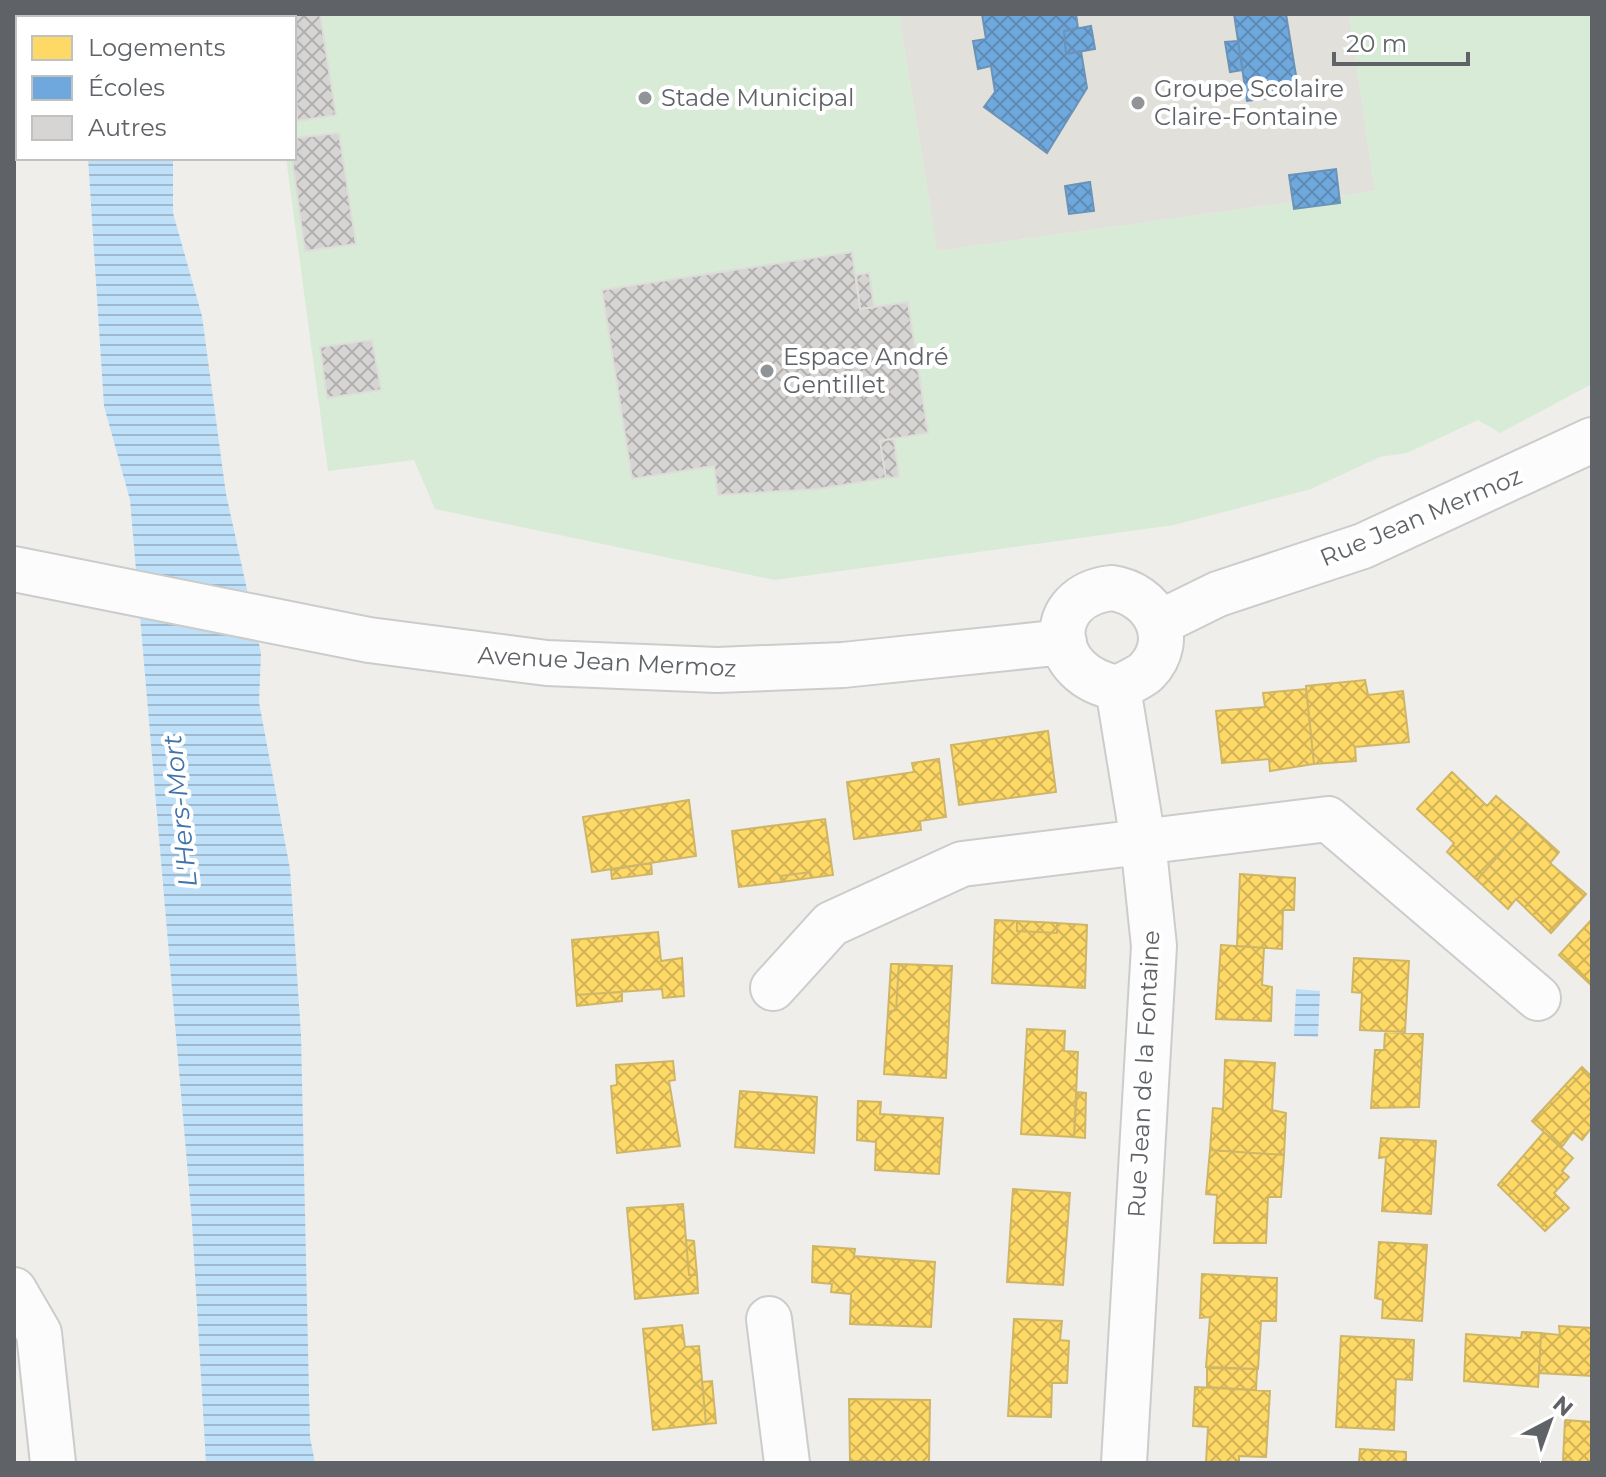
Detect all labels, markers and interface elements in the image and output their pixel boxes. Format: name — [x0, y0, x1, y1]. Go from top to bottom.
legend — [16, 16, 296, 160]
scale bar — [1334, 16, 1468, 66]
text: 20 m — [1346, 29, 1407, 58]
text: Logements — [88, 33, 226, 62]
text: Écoles — [88, 73, 165, 102]
place label: Groupe Scolaire Claire-Fontaine — [1154, 74, 1344, 131]
place label: Stade Municipal — [661, 83, 855, 112]
marker: Stade Municipal — [636, 89, 654, 107]
marker: Groupe Scolaire Claire-Fontaine — [1129, 94, 1147, 112]
text: Autres — [88, 113, 166, 142]
place label: Espace André Gentillet — [783, 342, 949, 399]
marker: Espace André Gentillet — [758, 362, 776, 380]
street label: Rue Jean Mermoz — [1315, 461, 1526, 572]
street label: Avenue Jean Mermoz — [477, 640, 737, 683]
water label: L'Hers-Mort — [156, 733, 204, 889]
street label: Rue Jean de la Fontaine — [1121, 930, 1166, 1218]
north arrow — [1510, 1381, 1590, 1461]
text: N — [1547, 1390, 1578, 1422]

